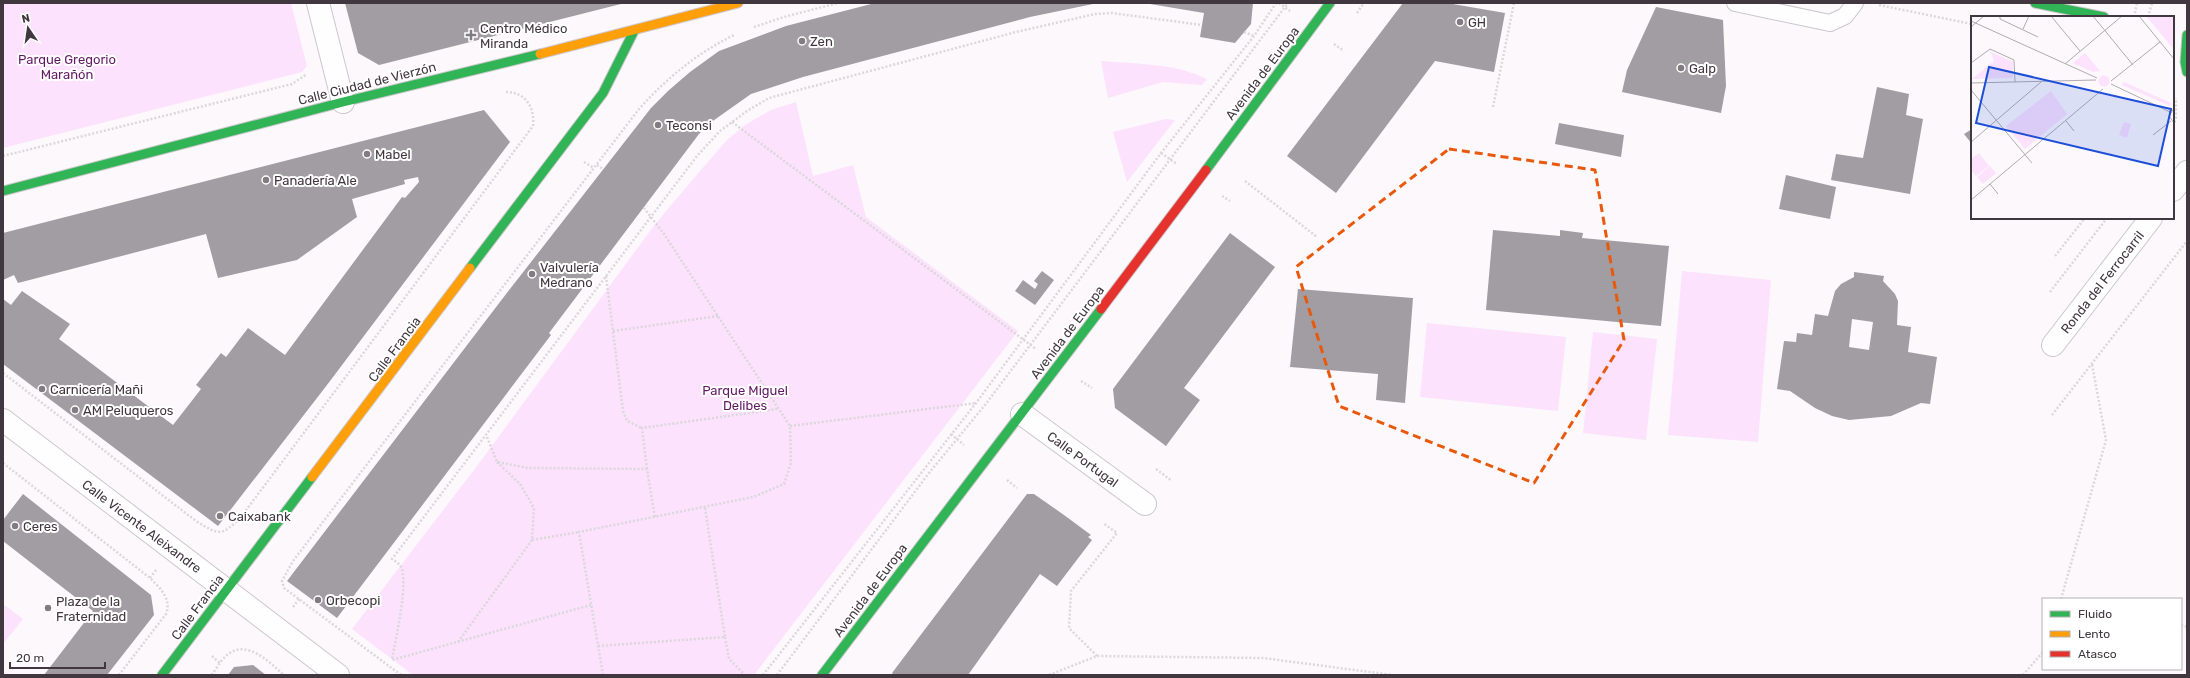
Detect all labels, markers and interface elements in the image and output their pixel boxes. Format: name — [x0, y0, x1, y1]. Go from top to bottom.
north arrow — [8, 8, 48, 48]
text: N — [21, 12, 31, 26]
place label: GH — [1468, 15, 1486, 30]
inset map — [1971, 16, 2174, 219]
marker: GH — [1455, 17, 1465, 27]
place label: Centro Médico Miranda — [480, 21, 567, 51]
street label: Avenida de Europa — [1222, 24, 1302, 123]
marker: Centro Médico Miranda — [465, 29, 477, 41]
place label: Zen — [810, 34, 833, 49]
marker: Zen — [797, 36, 807, 46]
park label: Parque Gregorio Marañón — [18, 52, 116, 82]
street label: Calle Ciudad de Vierzón — [297, 59, 438, 108]
place label: Galp — [1689, 61, 1716, 76]
marker: Galp — [1676, 63, 1686, 73]
place label: Teconsi — [666, 118, 712, 133]
marker: Teconsi — [653, 120, 663, 130]
place label: Mabel — [375, 147, 411, 162]
marker: Mabel — [362, 149, 372, 159]
place label: Panadería Ale — [274, 173, 357, 188]
marker: Panadería Ale — [261, 175, 271, 185]
street label: Ronda del Ferrocarril — [2058, 228, 2147, 336]
place label: Valvulería Medrano — [540, 260, 599, 290]
marker: Valvulería Medrano — [527, 269, 537, 279]
street label: Avenida de Europa — [1027, 283, 1107, 382]
street label: Calle Francia — [365, 314, 424, 385]
place label: Carnicería Mañi — [50, 382, 143, 397]
park label: Parque Miguel Delibes — [702, 383, 788, 413]
marker: Carnicería Mañi — [37, 384, 47, 394]
place label: AM Peluqueros — [83, 403, 174, 418]
marker: AM Peluqueros — [70, 405, 80, 415]
street label: Calle Portugal — [1044, 429, 1121, 491]
street label: Calle Vicente Aleixandre — [79, 477, 204, 576]
place label: Caixabank — [228, 509, 291, 524]
marker: Caixabank — [215, 511, 225, 521]
place label: Ceres — [23, 519, 58, 534]
marker: Ceres — [10, 521, 20, 531]
street label: Avenida de Europa — [830, 541, 910, 640]
street label: Calle Francia — [168, 572, 227, 643]
place label: Orbecopi — [326, 593, 380, 608]
place label: Plaza de la Fraternidad — [56, 594, 126, 624]
marker: Orbecopi — [313, 595, 323, 605]
legend — [2042, 598, 2182, 670]
marker: Plaza de la Fraternidad — [43, 603, 53, 613]
text: Fluido — [2078, 607, 2112, 621]
text: Lento — [2078, 627, 2110, 641]
scale bar — [10, 644, 105, 670]
text: Atasco — [2078, 647, 2117, 661]
text: 20 m — [16, 651, 44, 665]

